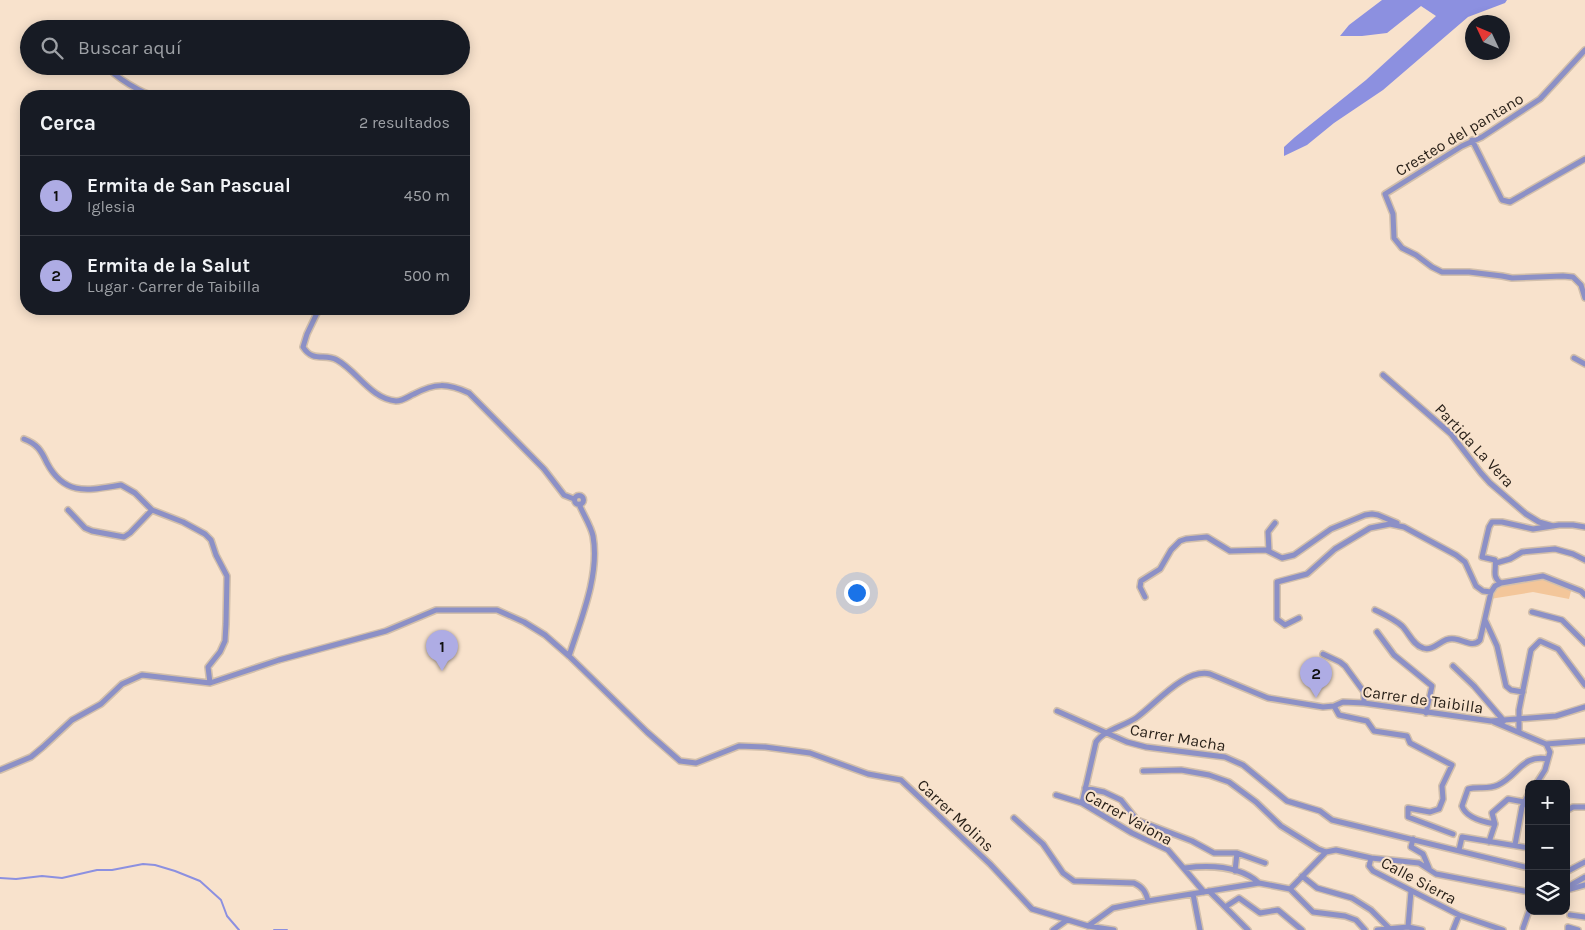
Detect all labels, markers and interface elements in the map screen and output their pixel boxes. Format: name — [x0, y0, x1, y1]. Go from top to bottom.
north arrow — [1465, 15, 1510, 60]
search box — [20, 20, 470, 75]
icon: search — [38, 34, 66, 62]
text: Buscar aquí — [78, 37, 182, 59]
street label: Cresteo del pantano — [1392, 89, 1527, 180]
text: Cerca — [40, 111, 96, 135]
text: 2 resultados — [359, 113, 450, 132]
text: Ermita de San Pascual — [87, 175, 291, 197]
text: 1 — [53, 186, 59, 205]
text: 450 m — [404, 186, 450, 205]
text: Iglesia — [87, 197, 135, 216]
text: Ermita de la Salut — [87, 255, 250, 277]
text: 2 — [51, 266, 61, 285]
text: 500 m — [403, 266, 450, 285]
text: Lugar · Carrer de Taibilla — [87, 277, 260, 296]
street label: Partida La Vera — [1431, 399, 1518, 491]
your location — [844, 580, 870, 606]
pin: 1 — [426, 630, 458, 671]
pin: 2 — [1300, 657, 1332, 698]
street label: Carrer de Taibilla — [1361, 682, 1485, 717]
street label: Carrer Macha — [1128, 720, 1227, 755]
street label: Carrer Molins — [913, 775, 998, 856]
map controls — [1525, 780, 1570, 915]
button: + — [1525, 780, 1570, 825]
street label: Carrer Vaiona — [1082, 786, 1176, 849]
button: − — [1525, 825, 1570, 870]
street label: Calle Sierra — [1378, 853, 1460, 908]
button: layers — [1525, 870, 1570, 915]

